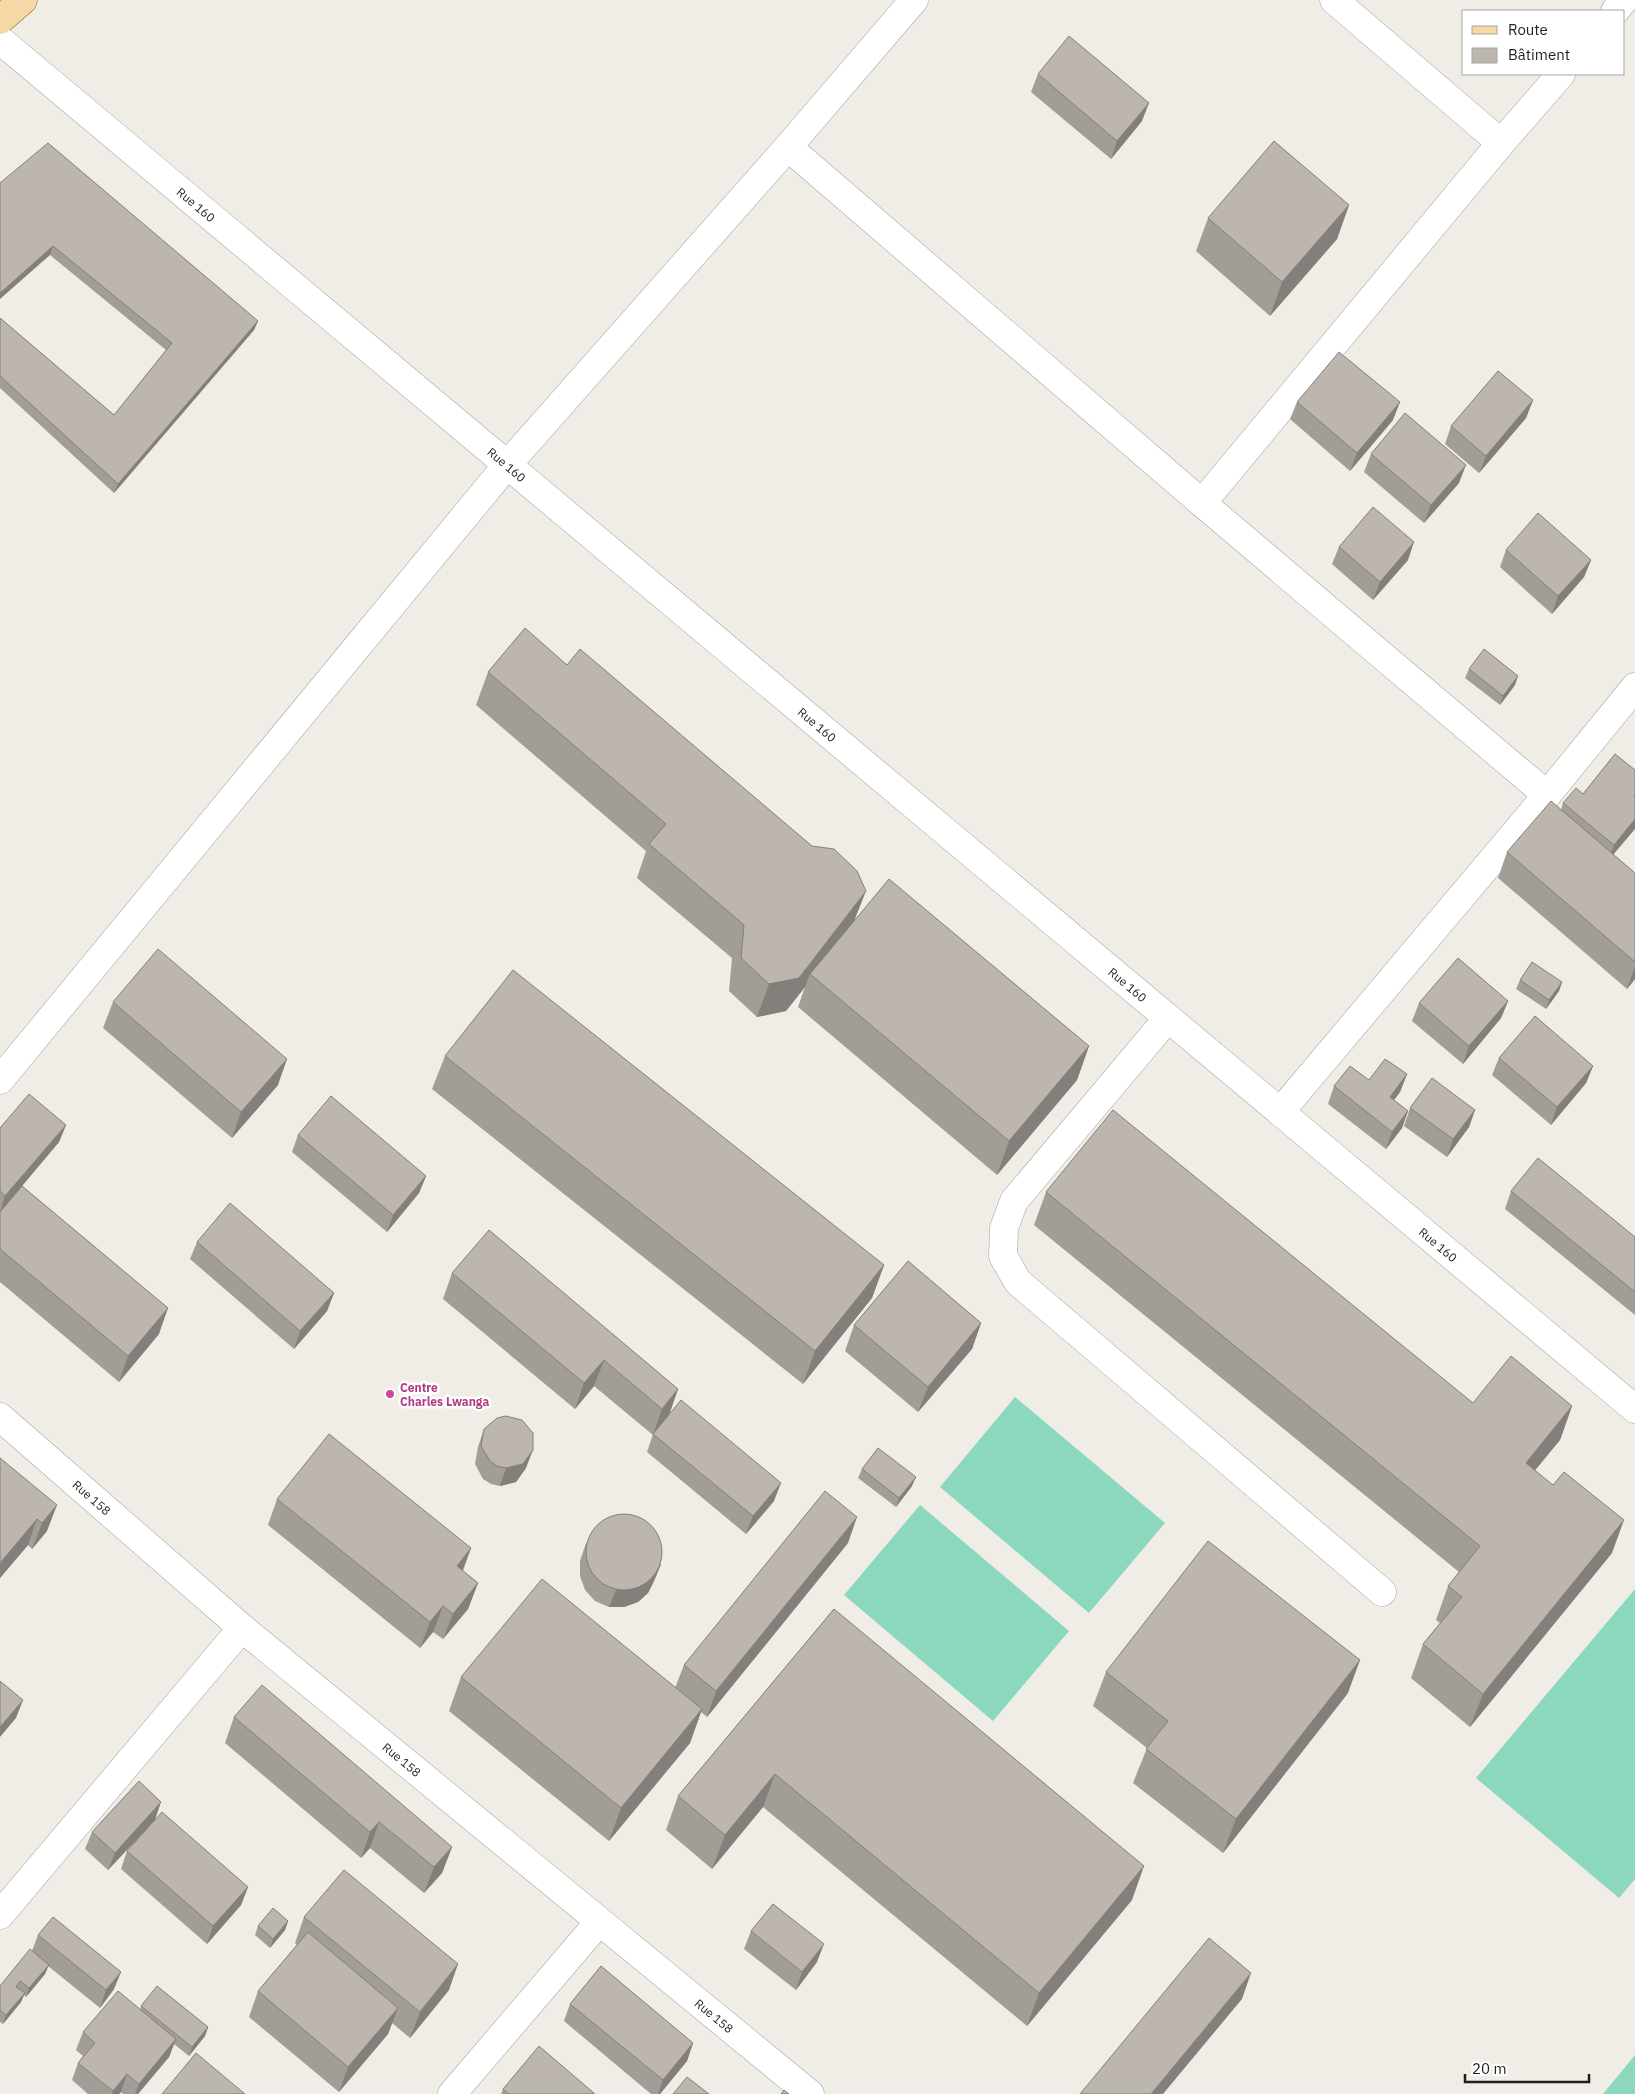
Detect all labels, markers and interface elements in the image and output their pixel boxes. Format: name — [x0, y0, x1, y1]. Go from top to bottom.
legend — [1462, 10, 1625, 75]
text: Route — [1508, 20, 1548, 39]
text: Bâtiment — [1508, 45, 1570, 64]
street label: Rue 160 — [174, 184, 219, 225]
street label: Rue 160 — [485, 444, 529, 485]
street label: Rue 160 — [795, 704, 840, 745]
street label: Rue 160 — [1106, 964, 1150, 1005]
street label: Rue 160 — [1416, 1224, 1461, 1265]
place label: Centre Charles Lwanga — [400, 1380, 489, 1409]
marker: Centre Charles Lwanga — [384, 1388, 396, 1400]
street label: Rue 158 — [70, 1477, 114, 1518]
street label: Rue 158 — [380, 1739, 424, 1779]
street label: Rue 158 — [692, 1995, 737, 2036]
scale bar — [1465, 2052, 1589, 2084]
text: 20 m — [1472, 2059, 1507, 2078]

